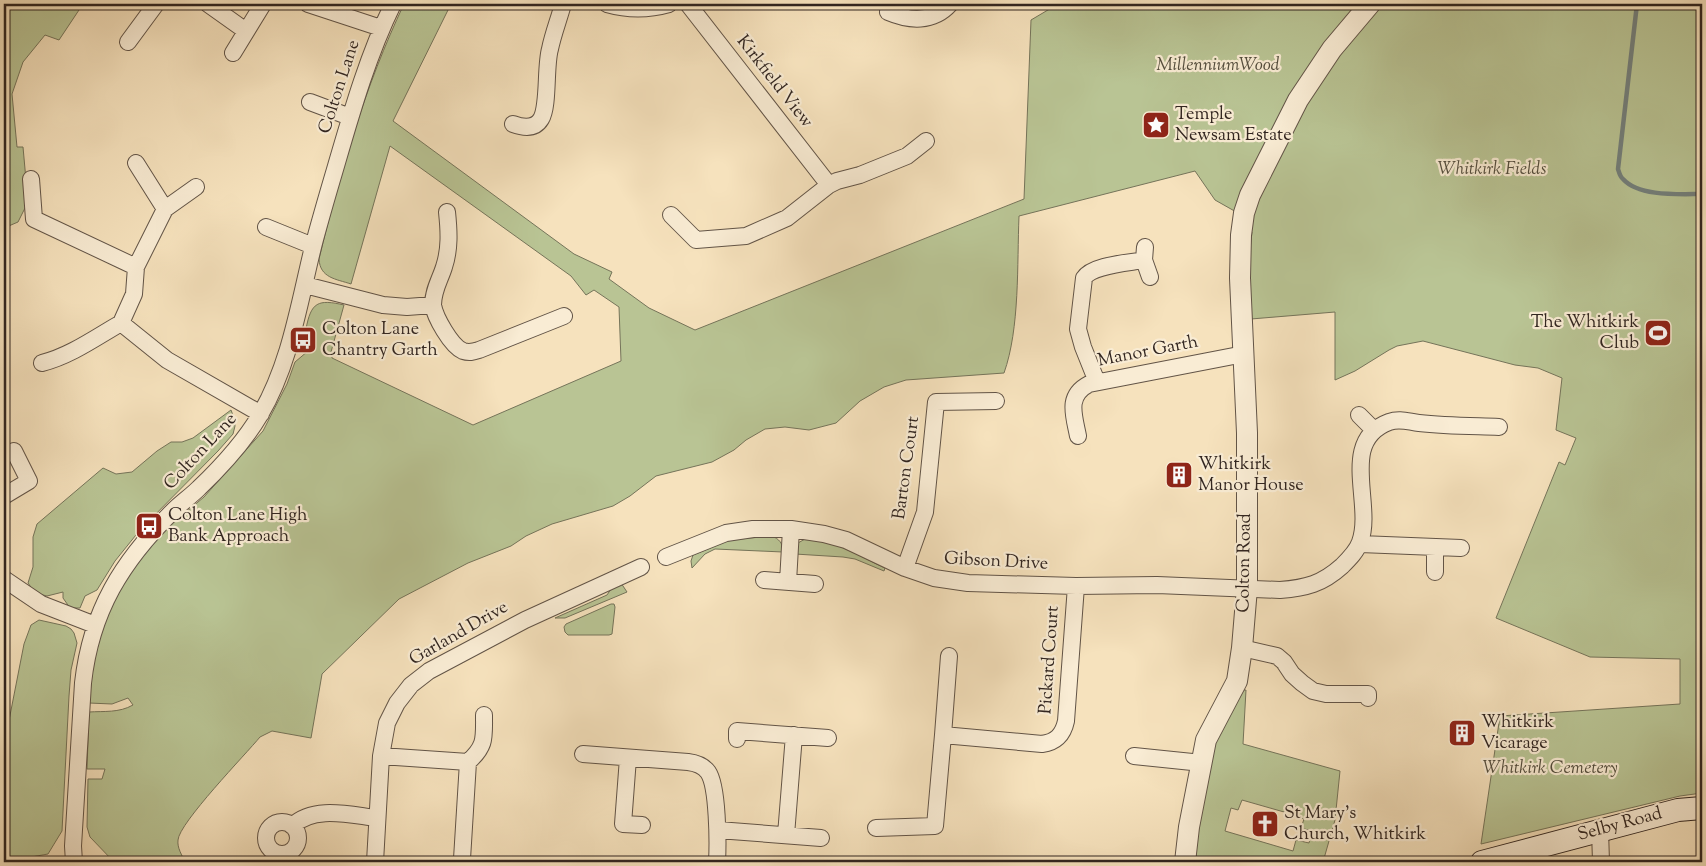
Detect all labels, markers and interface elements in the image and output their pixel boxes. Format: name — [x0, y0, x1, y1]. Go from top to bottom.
street label: Kirkfield View — [729, 30, 819, 134]
street label: Colton Lane — [313, 37, 367, 137]
park label: MillenniumWood — [1156, 53, 1280, 79]
place label: Temple Newsam Estate — [1175, 102, 1292, 149]
place icon: Temple Newsam Estate — [1141, 110, 1171, 140]
park label: Whitkirk Fields — [1438, 157, 1546, 183]
place label: The Whitkirk Club — [1531, 310, 1639, 357]
place label: Colton Lane Chantry Garth — [322, 317, 438, 364]
sports icon: The Whitkirk Club — [1643, 318, 1673, 348]
bus stop icon: Colton Lane Chantry Garth — [288, 325, 318, 355]
street label: Manor Garth — [1095, 329, 1201, 374]
street label: Colton Lane — [158, 408, 244, 496]
street label: Barton Court — [887, 415, 927, 521]
place label: Whitkirk Manor House — [1198, 452, 1304, 499]
building icon: Whitkirk Manor House — [1164, 460, 1194, 490]
place label: Colton Lane High Bank Approach — [168, 503, 308, 550]
bus stop icon: Colton Lane High Bank Approach — [134, 511, 164, 541]
street label: Colton Road — [1231, 513, 1259, 613]
street label: Gibson Drive — [943, 546, 1049, 578]
street label: Garland Drive — [405, 595, 513, 673]
street label: Pickard Court — [1033, 605, 1067, 715]
place label: Whitkirk Vicarage — [1481, 710, 1554, 757]
building icon: Whitkirk Vicarage — [1447, 718, 1477, 748]
park label: Whitkirk Cemetery — [1482, 756, 1618, 782]
place label: St Mary's Church, Whitkirk — [1284, 801, 1426, 848]
street label: Selby Road — [1575, 801, 1665, 849]
church icon: St Mary's Church, Whitkirk — [1250, 809, 1280, 839]

